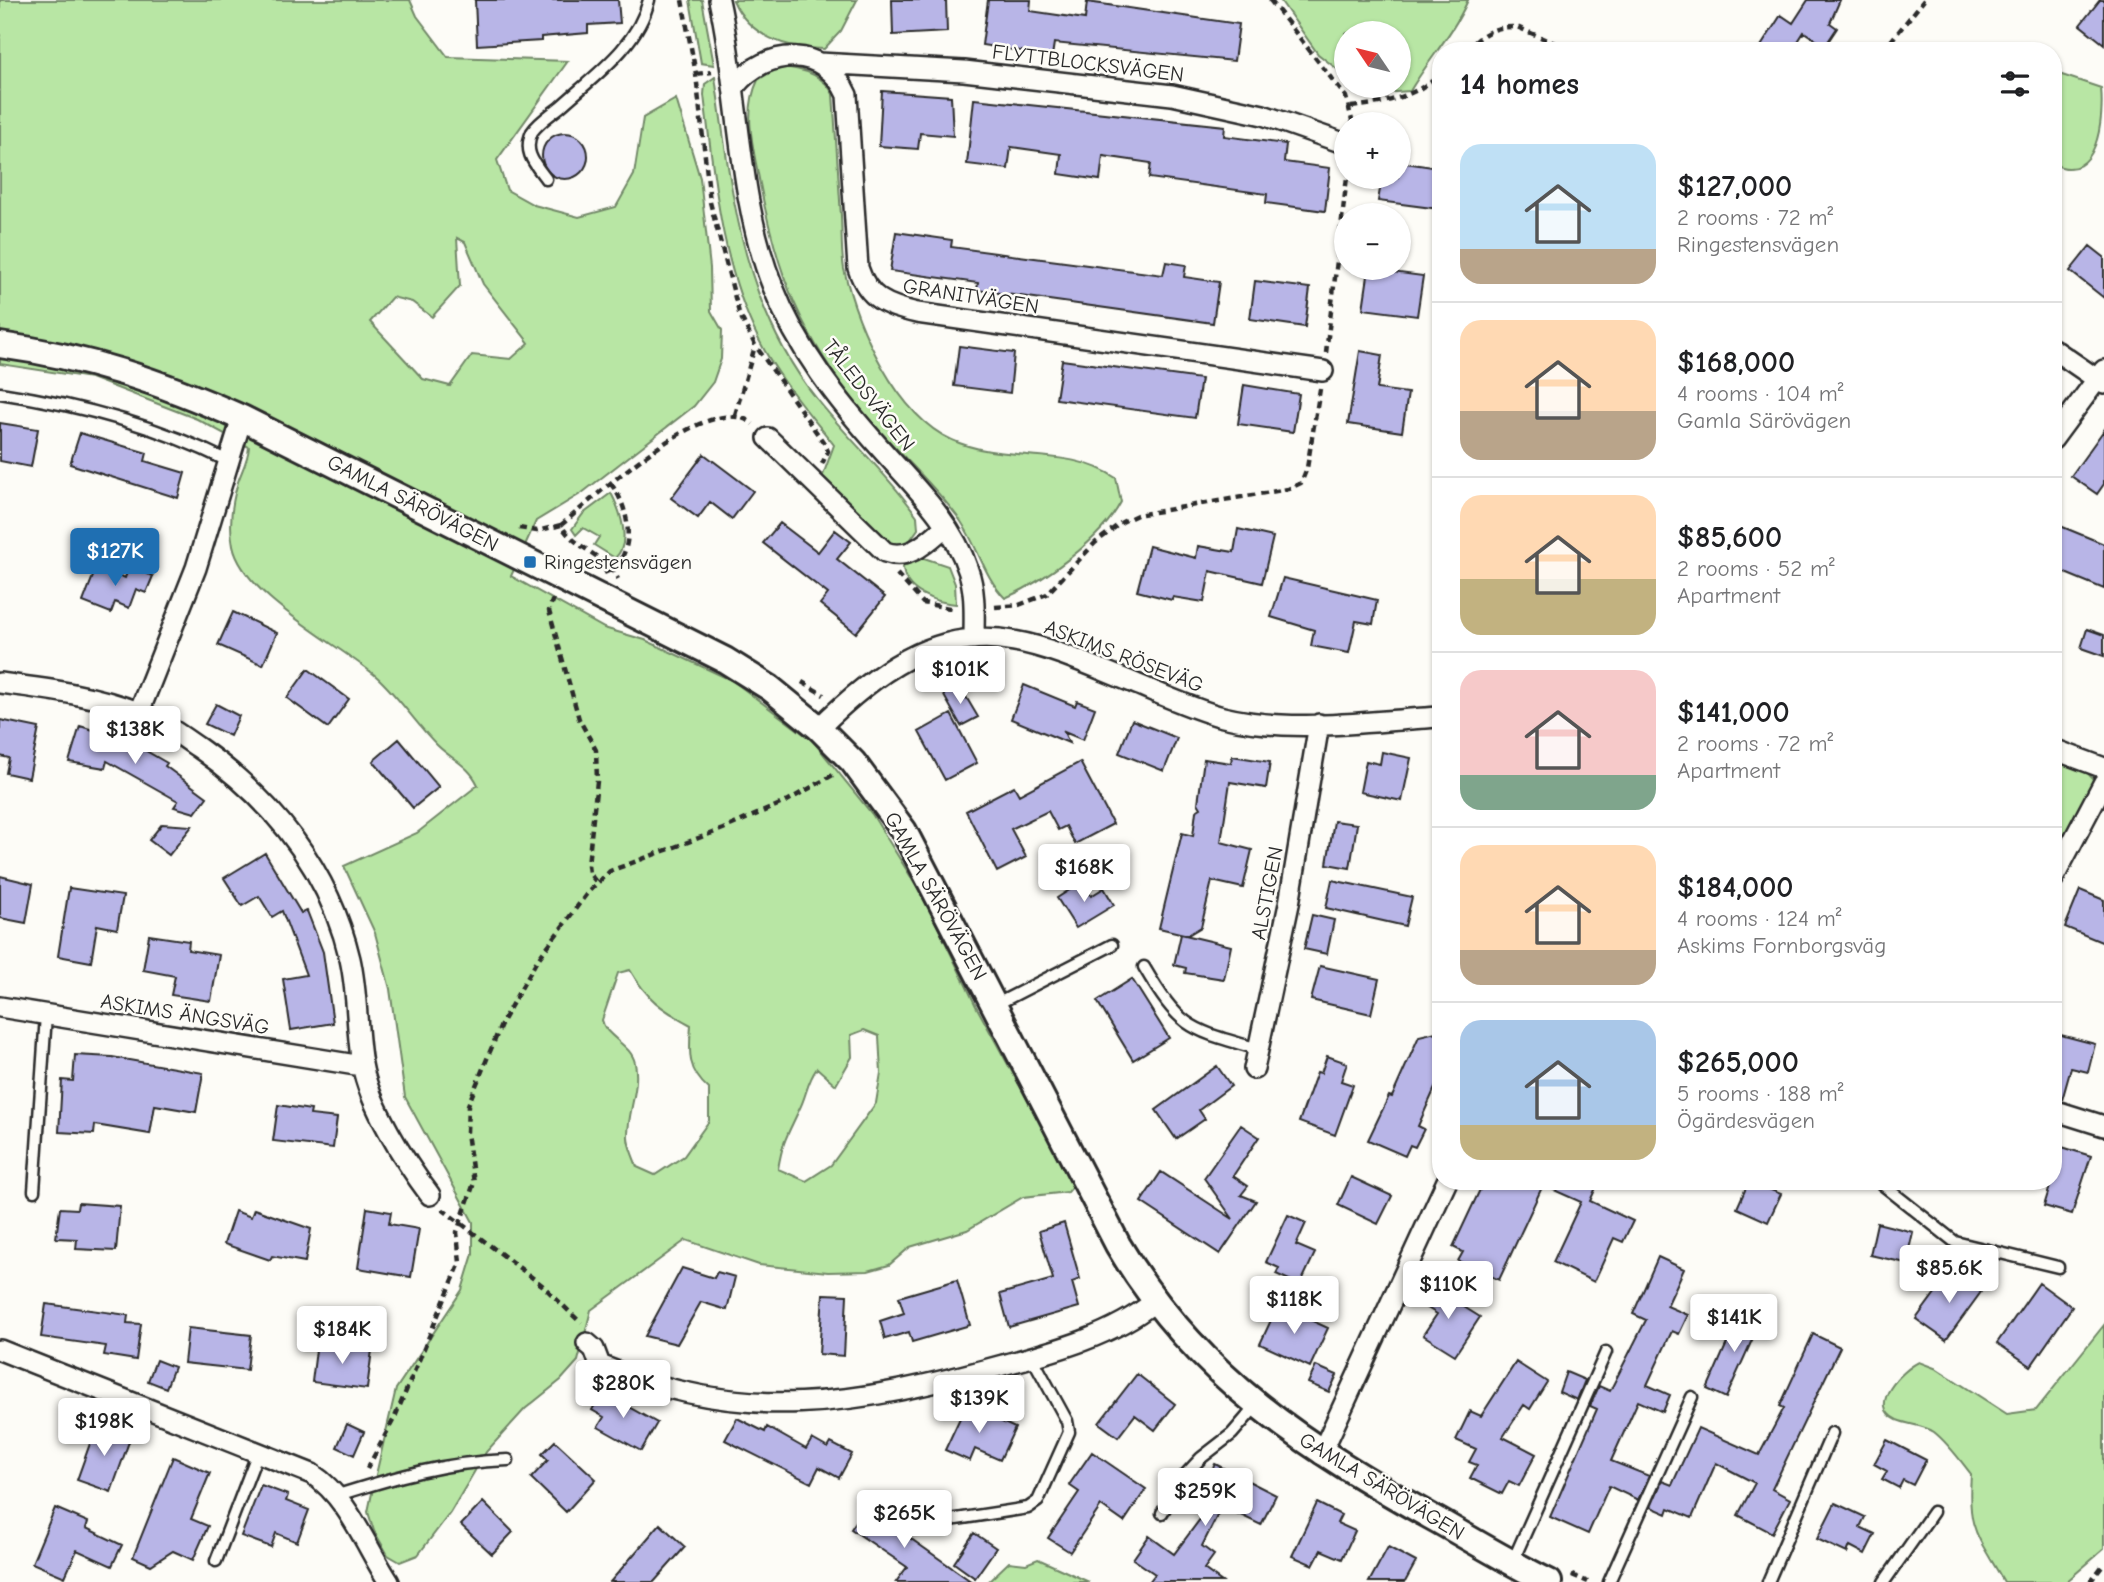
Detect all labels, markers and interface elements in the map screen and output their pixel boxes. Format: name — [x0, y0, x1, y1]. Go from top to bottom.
north arrow — [1334, 21, 1410, 98]
map controls — [1334, 21, 1411, 280]
street label: FLYTTBLOCKSVÄGEN — [991, 39, 1185, 87]
icon: filters — [1996, 65, 2034, 103]
text: 14 homes — [1460, 67, 1579, 102]
button: + — [1334, 112, 1411, 189]
text: $127,000 — [1677, 169, 1792, 204]
icon: home — [1516, 172, 1600, 256]
button: − — [1334, 203, 1411, 280]
text: 2 rooms · 72 m² — [1677, 204, 1833, 231]
text: Ringestensvägen — [1677, 231, 1839, 258]
street label: GRANITVÄGEN — [901, 273, 1041, 319]
street label: TÅLEDSVÄGEN — [818, 335, 920, 455]
text: $168,000 — [1677, 345, 1795, 380]
icon: home — [1516, 348, 1600, 432]
text: 4 rooms · 104 m² — [1677, 380, 1844, 407]
text: Gamla Särövägen — [1677, 407, 1851, 434]
street label: GAMLA SÄRÖVÄGEN — [324, 450, 502, 556]
text: $85,600 — [1677, 520, 1782, 555]
icon: home — [1516, 523, 1600, 607]
pin: $127K — [66, 528, 164, 588]
text: $127K — [86, 537, 144, 564]
place label: Ringestensvägen — [544, 550, 692, 574]
marker: Ringestensvägen — [522, 554, 538, 570]
text: 2 rooms · 52 m² — [1677, 555, 1835, 582]
text: Apartment — [1677, 582, 1780, 609]
street label: ASKIMS RÖSEVÄG — [1041, 615, 1207, 697]
pin: $101K — [911, 646, 1009, 706]
text: $101K — [931, 655, 989, 682]
text: $141,000 — [1677, 695, 1790, 730]
icon: home — [1516, 698, 1600, 782]
pin: $138K — [86, 706, 184, 766]
text: $138K — [106, 715, 164, 742]
text: 2 rooms · 72 m² — [1677, 730, 1833, 757]
text: Apartment — [1677, 757, 1780, 784]
street label: GAMLA SÄRÖVÄGEN — [880, 808, 992, 984]
pin: $168K — [1035, 844, 1133, 904]
street label: ALSTIGEN — [1246, 844, 1288, 942]
text: $168K — [1054, 853, 1114, 880]
text: $184,000 — [1677, 870, 1794, 905]
icon: home — [1516, 873, 1600, 957]
text: 4 rooms · 124 m² — [1677, 905, 1841, 932]
text: Askims Fornborgsväg — [1677, 932, 1886, 959]
street label: ASKIMS ÄNGSVÄG — [99, 989, 271, 1039]
text: $265,000 — [1677, 1045, 1799, 1080]
icon: home — [1516, 1048, 1600, 1132]
text: 5 rooms · 188 m² — [1677, 1080, 1843, 1107]
text: Ögärdesvägen — [1677, 1107, 1815, 1134]
pin: $85.6K — [1892, 1246, 2006, 1305]
text: $85.6K — [1916, 1254, 1982, 1281]
pin: $110K — [1399, 1262, 1497, 1321]
text: $110K — [1419, 1270, 1477, 1297]
pin: $118K — [1245, 1276, 1343, 1336]
text: $118K — [1266, 1285, 1322, 1312]
pin: $141K — [1685, 1294, 1783, 1354]
text: $141K — [1706, 1303, 1762, 1330]
pin: $184K — [293, 1306, 391, 1366]
text: $184K — [313, 1315, 371, 1342]
pin: $280K — [574, 1360, 672, 1420]
text: $280K — [591, 1369, 655, 1396]
pin: $139K — [930, 1376, 1028, 1435]
text: $139K — [949, 1384, 1009, 1411]
pin: $198K — [55, 1398, 153, 1458]
text: $198K — [74, 1407, 134, 1434]
street label: GAMLA SÄRÖVÄGEN — [1295, 1427, 1469, 1545]
pin: $259K — [1156, 1468, 1254, 1528]
text: $259K — [1174, 1477, 1236, 1504]
pin: $265K — [855, 1490, 953, 1550]
text: $265K — [873, 1499, 935, 1526]

